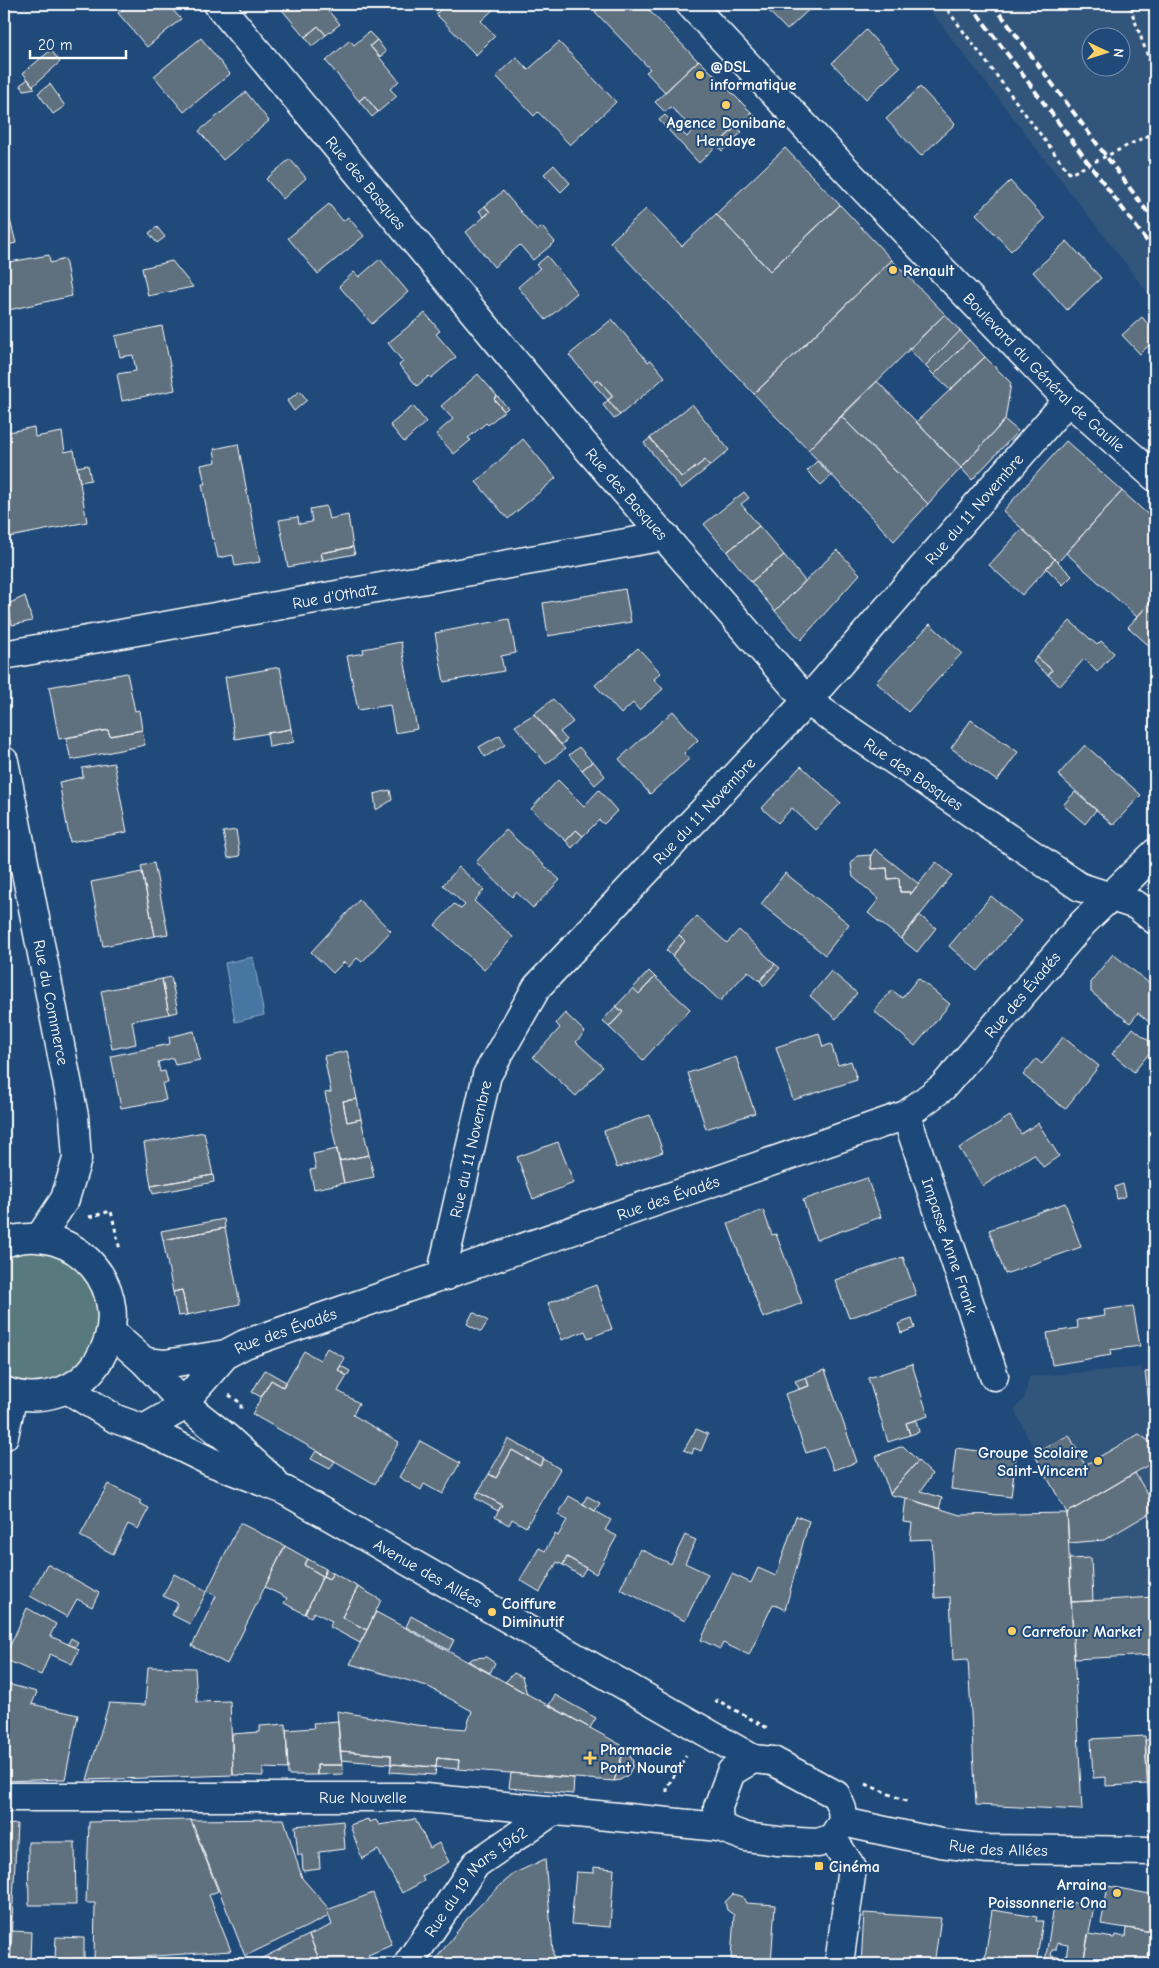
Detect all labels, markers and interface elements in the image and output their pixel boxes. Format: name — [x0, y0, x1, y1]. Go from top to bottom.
scale bar — [30, 28, 126, 60]
north arrow — [1082, 28, 1132, 78]
text: 20 m — [38, 36, 72, 54]
text: N — [1110, 48, 1127, 58]
place label: @DSL informatique — [710, 58, 797, 94]
marker: @DSL informatique — [694, 69, 706, 81]
marker: Agence Donibane Hendaye — [720, 99, 732, 111]
place label: Agence Donibane Hendaye — [666, 114, 786, 150]
street label: Rue des Basques — [322, 133, 409, 234]
place label: Renault — [903, 262, 955, 280]
marker: Renault — [887, 264, 899, 276]
street label: Boulevard du Général de Gaulle — [959, 289, 1128, 456]
street label: Rue des Basques — [581, 445, 671, 544]
street label: Rue du 11 Novembre — [922, 450, 1027, 568]
street label: Rue d'Othatz — [291, 580, 379, 613]
street label: Rue des Basques — [861, 735, 966, 815]
street label: Rue du 11 Novembre — [650, 754, 759, 868]
street label: Rue du Commerce — [29, 938, 72, 1067]
street label: Rue des Évadés — [981, 948, 1065, 1042]
street label: Rue du 11 Novembre — [447, 1079, 495, 1220]
street label: Rue des Évadés — [615, 1172, 722, 1224]
street label: Impasse Anne Frank — [918, 1175, 981, 1317]
street label: Rue des Évadés — [232, 1305, 339, 1358]
place label: Groupe Scolaire Saint-Vincent — [978, 1444, 1089, 1480]
marker: Groupe Scolaire Saint-Vincent — [1092, 1455, 1104, 1467]
street label: Avenue des Allées — [370, 1535, 485, 1612]
place label: Coiffure Diminutif — [502, 1595, 565, 1631]
marker: Coiffure Diminutif — [486, 1606, 498, 1618]
place label: Carrefour Market — [1022, 1623, 1142, 1641]
marker: Carrefour Market — [1006, 1625, 1018, 1637]
place label: Pharmacie Pont Nourat — [600, 1741, 684, 1777]
marker: Pharmacie Pont Nourat — [584, 1752, 596, 1764]
street label: Rue Nouvelle — [319, 1789, 407, 1807]
street label: Rue du 19 Mars 1962 — [421, 1824, 531, 1940]
street label: Rue des Allées — [948, 1836, 1048, 1860]
place label: Cinéma — [829, 1858, 880, 1876]
marker: Cinéma — [813, 1860, 825, 1872]
place label: Arraina Poissonnerie Ona — [988, 1876, 1107, 1912]
marker: Arraina Poissonnerie Ona — [1111, 1887, 1123, 1899]

